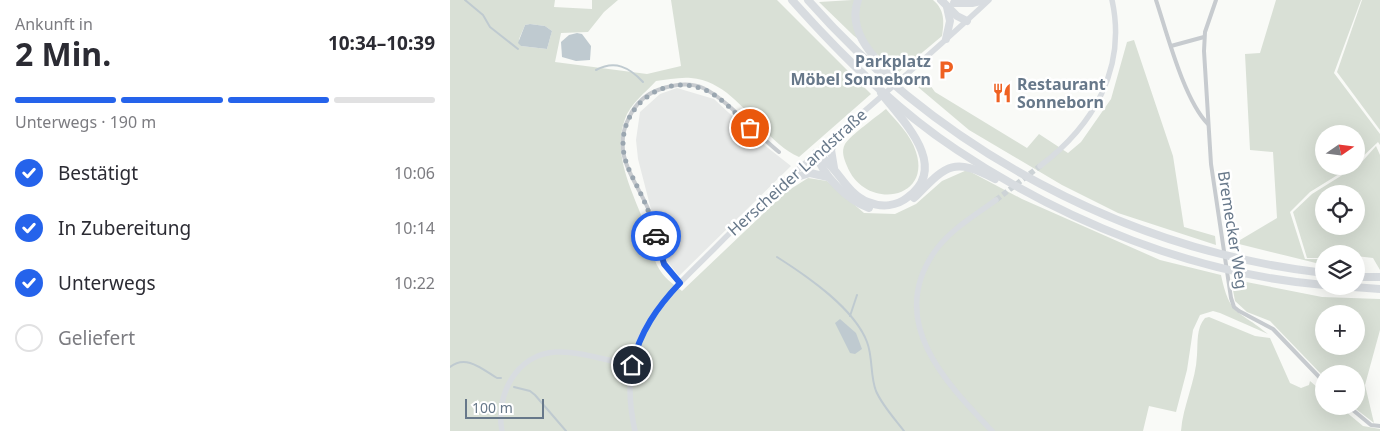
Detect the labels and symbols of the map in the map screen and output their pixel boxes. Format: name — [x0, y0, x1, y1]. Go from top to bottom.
place label: Parkplatz Möbel Sonneborn — [790, 50, 931, 90]
parking icon: Parkplatz Möbel Sonneborn — [935, 59, 957, 81]
place label: Restaurant Sonneborn — [1017, 73, 1106, 113]
restaurant icon: Restaurant Sonneborn — [991, 82, 1013, 104]
street label: Herscheider Landstraße — [723, 103, 871, 241]
pin — [729, 107, 771, 149]
north arrow — [1315, 125, 1365, 175]
street label: Bremecker Weg — [1213, 169, 1253, 291]
courier — [631, 211, 681, 261]
pin — [611, 344, 653, 386]
scale bar — [465, 396, 544, 419]

